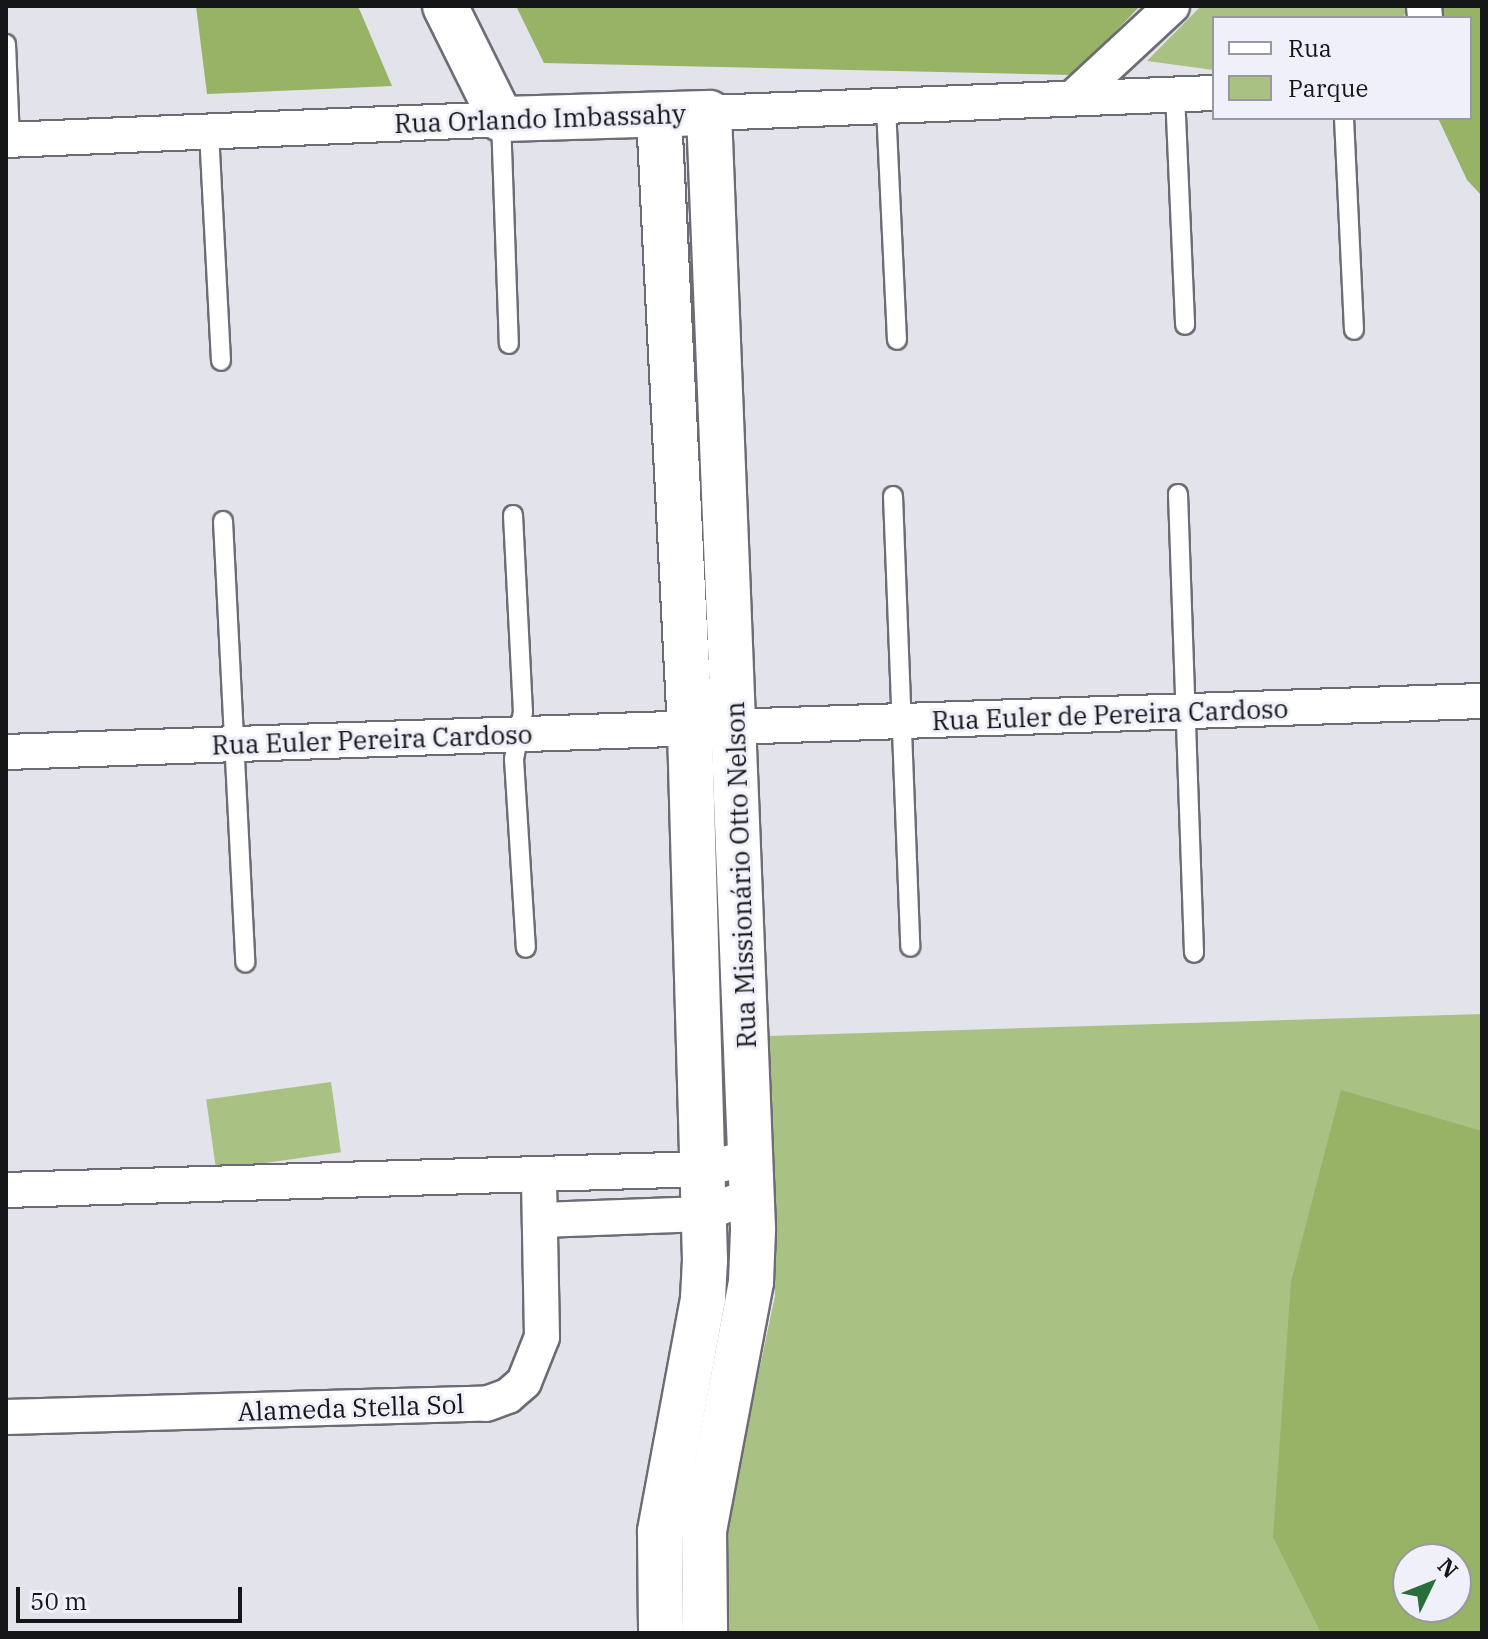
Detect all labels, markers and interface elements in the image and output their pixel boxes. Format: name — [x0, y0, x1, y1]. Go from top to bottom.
legend — [1212, 16, 1472, 120]
text: Rua — [1288, 32, 1332, 64]
text: Parque — [1288, 72, 1368, 104]
street label: Rua Orlando Imbassahy — [394, 98, 686, 140]
street label: Rua Euler de Pereira Cardoso — [931, 693, 1289, 737]
street label: Rua Missionário Otto Nelson — [719, 701, 763, 1049]
street label: Rua Euler Pereira Cardoso — [211, 719, 533, 761]
street label: Alameda Stella Sol — [237, 1388, 465, 1428]
north arrow — [1392, 1543, 1472, 1623]
text: N — [1432, 1551, 1465, 1584]
scale bar — [20, 1571, 246, 1621]
text: 50 m — [30, 1585, 87, 1617]

